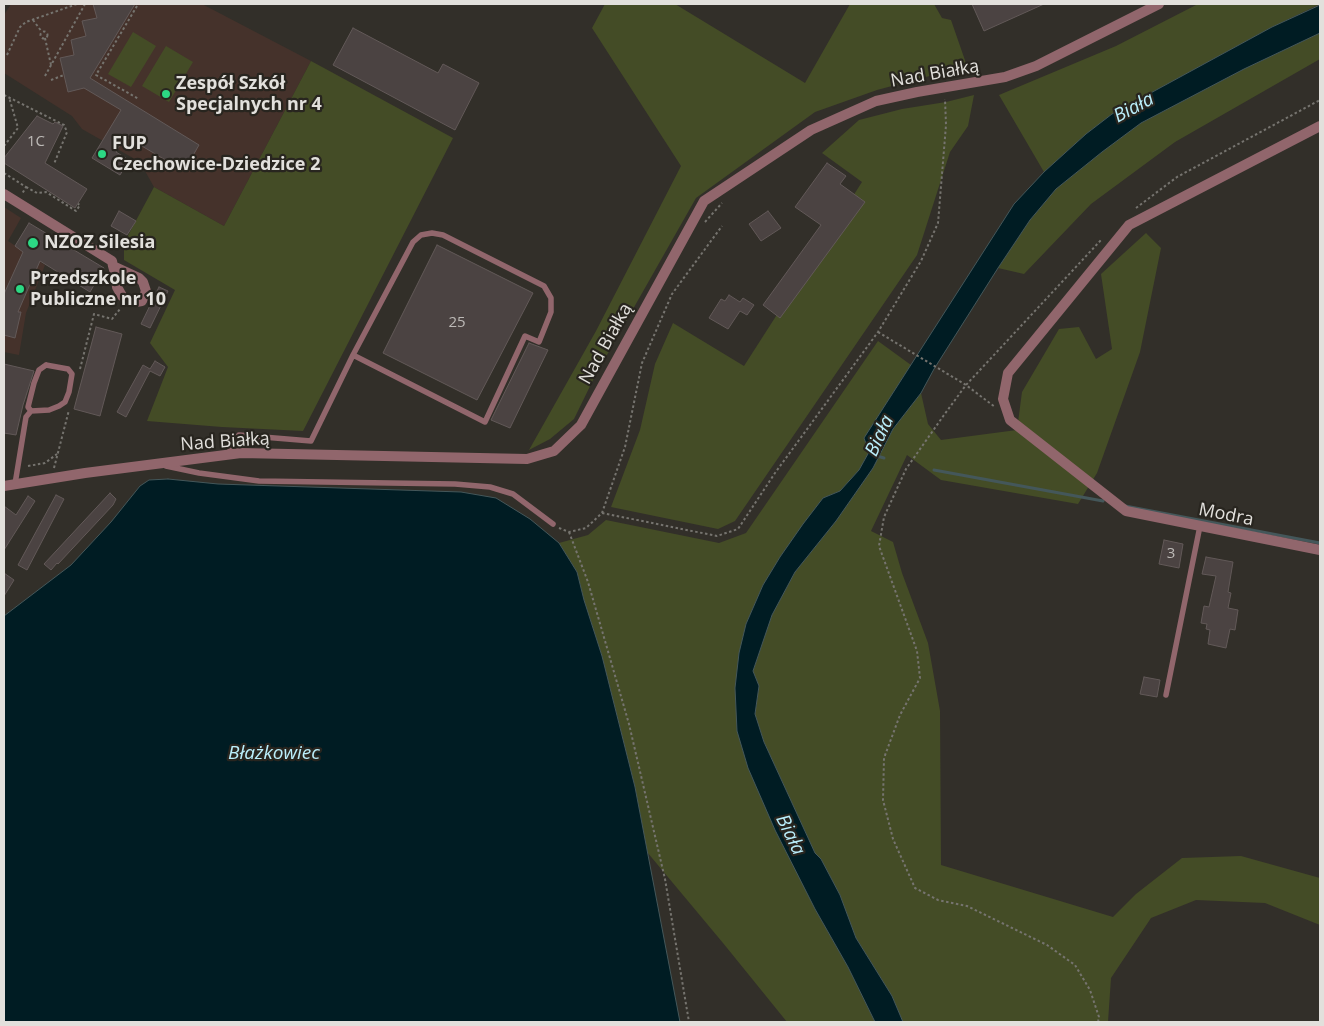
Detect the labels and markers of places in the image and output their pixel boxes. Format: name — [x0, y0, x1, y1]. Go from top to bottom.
place label: Zespół Szkół Specjalnych nr 4 — [176, 73, 322, 116]
marker: Zespół Szkół Specjalnych nr 4 — [160, 88, 172, 100]
place label: FUP Czechowice-Dziedzice 2 — [112, 133, 320, 176]
marker: FUP Czechowice-Dziedzice 2 — [96, 148, 108, 160]
place label: NZOZ Silesia — [44, 232, 155, 254]
marker: NZOZ Silesia — [26, 236, 40, 250]
place label: Przedszkole Publiczne nr 10 — [30, 268, 166, 310]
marker: Przedszkole Publiczne nr 10 — [14, 283, 26, 295]

